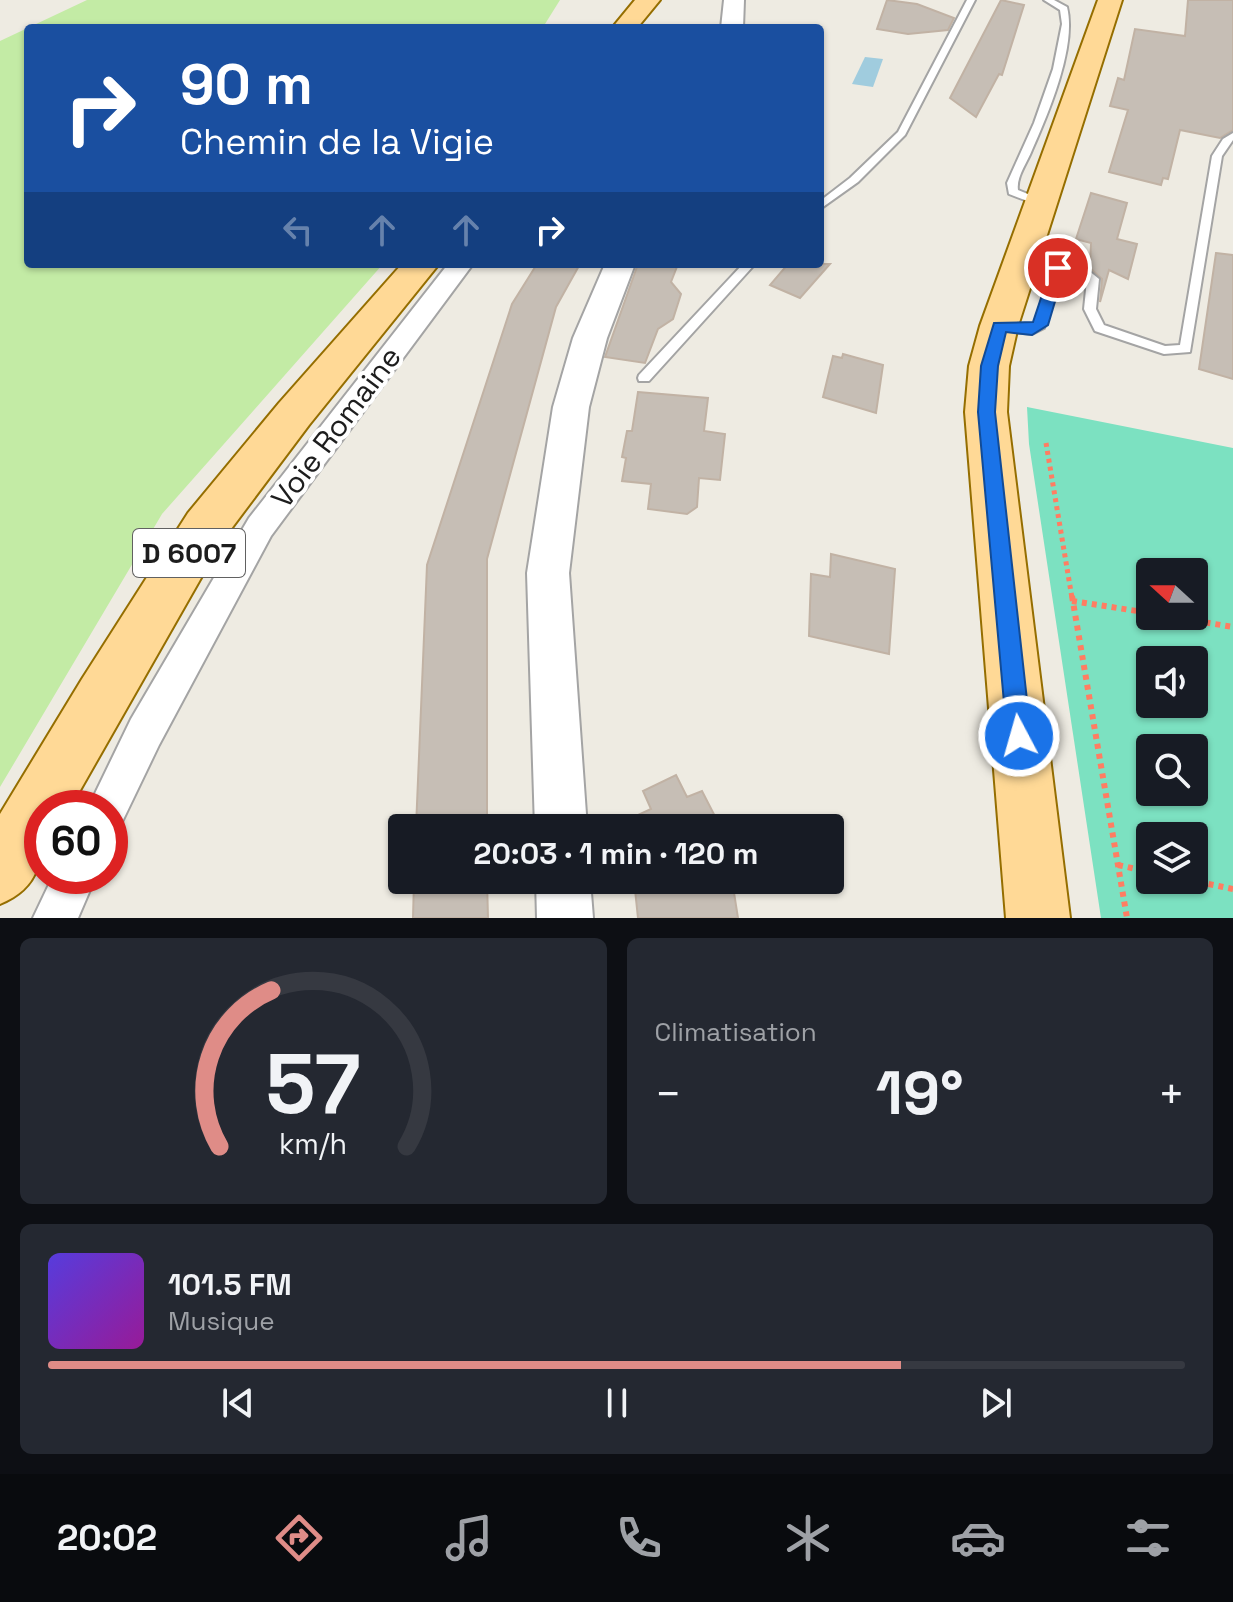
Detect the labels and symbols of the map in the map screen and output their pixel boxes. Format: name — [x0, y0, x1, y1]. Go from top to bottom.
pin — [1024, 234, 1092, 302]
street label: Voie Romaine — [262, 338, 410, 516]
road number: D 6007 — [133, 529, 245, 577]
north arrow — [1136, 558, 1208, 630]
position arrow — [977, 694, 1061, 778]
speed limit sign: 60 — [24, 790, 128, 894]

